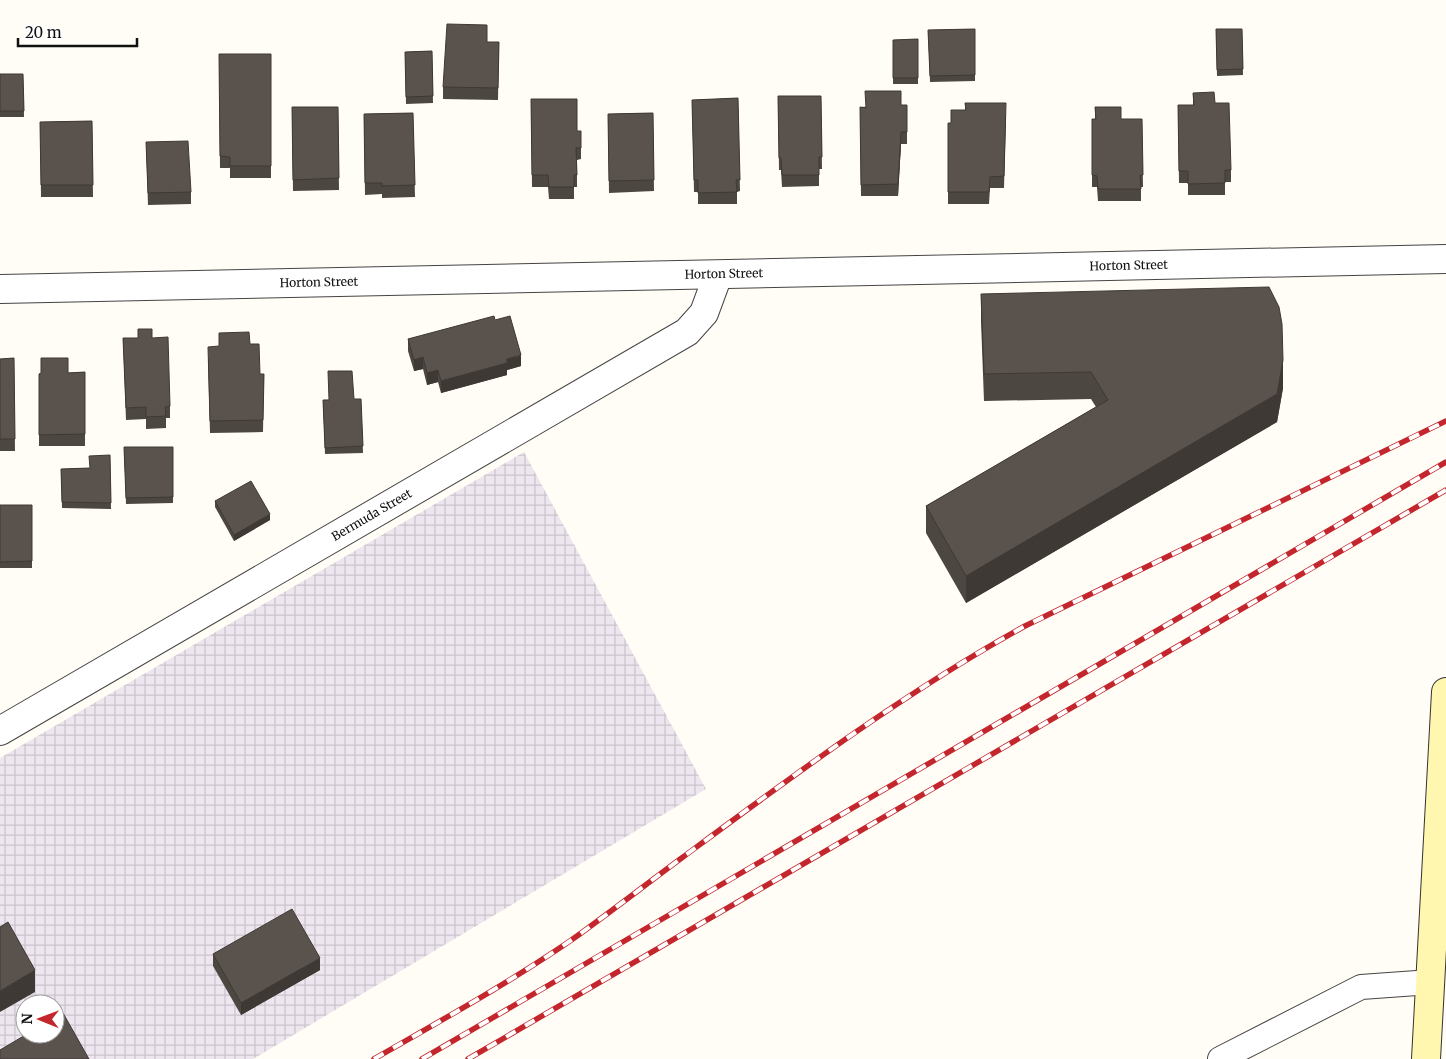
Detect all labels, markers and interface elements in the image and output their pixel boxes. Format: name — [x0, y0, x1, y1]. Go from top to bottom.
scale bar — [18, 15, 136, 47]
text: 20 m — [25, 23, 62, 42]
street label: Horton Street — [1089, 257, 1168, 273]
street label: Horton Street — [684, 265, 764, 282]
street label: Horton Street — [280, 274, 359, 290]
street label: Bermuda Street — [329, 485, 415, 544]
north arrow — [15, 994, 65, 1044]
text: N — [18, 1013, 36, 1024]

